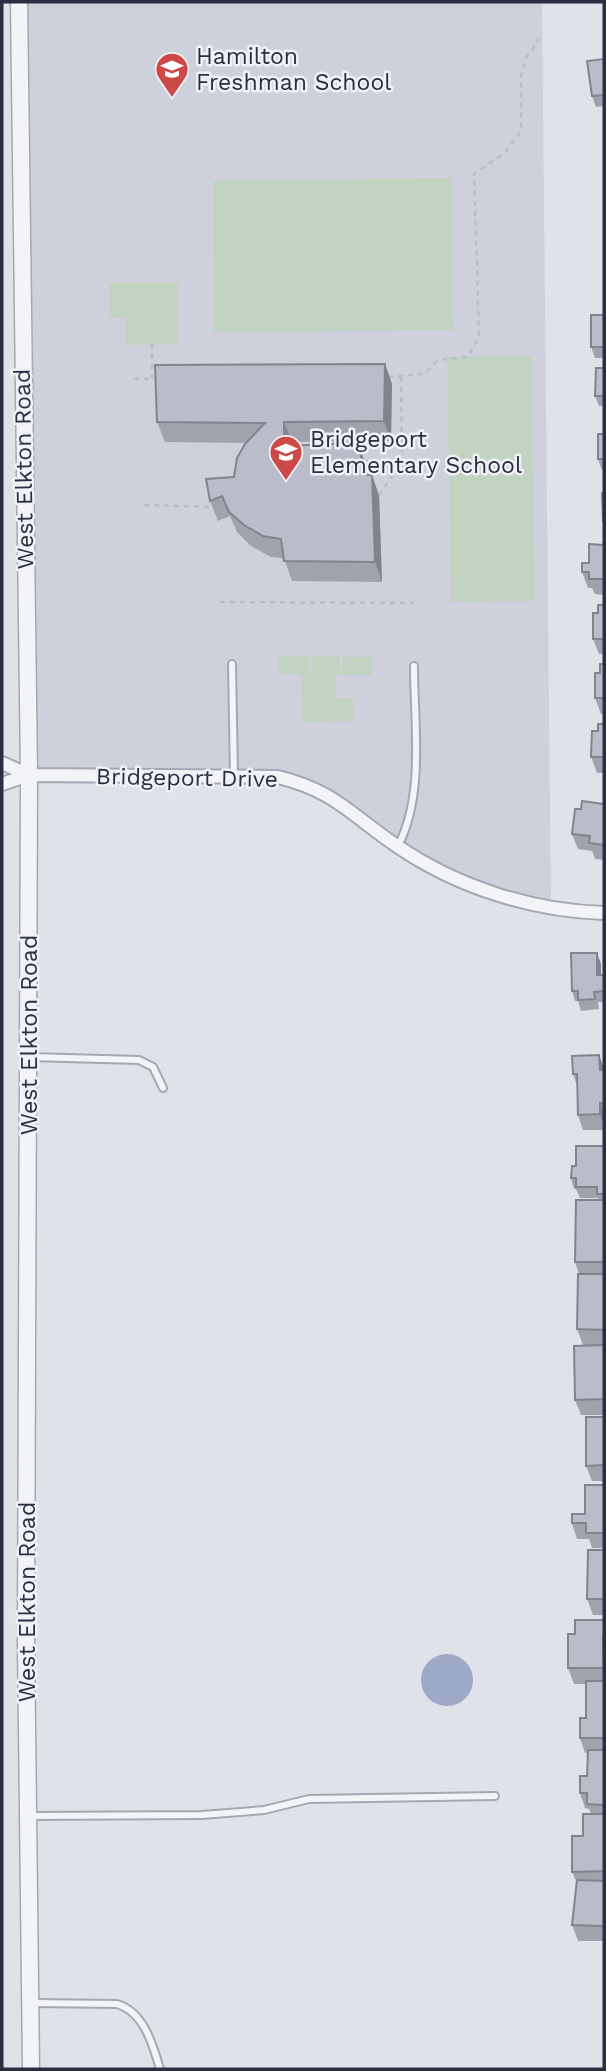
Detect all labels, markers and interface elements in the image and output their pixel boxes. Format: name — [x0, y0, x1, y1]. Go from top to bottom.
place label: Hamilton Freshman School — [196, 43, 391, 96]
school or university icon: Hamilton Freshman School — [153, 50, 191, 99]
street label: West Elkton Road — [9, 368, 39, 570]
place label: Bridgeport Elementary School — [310, 426, 522, 479]
school or university icon: Bridgeport Elementary School — [267, 433, 305, 482]
street label: Bridgeport Drive — [96, 763, 278, 793]
street label: West Elkton Road — [16, 935, 43, 1135]
street label: West Elkton Road — [14, 1502, 41, 1702]

